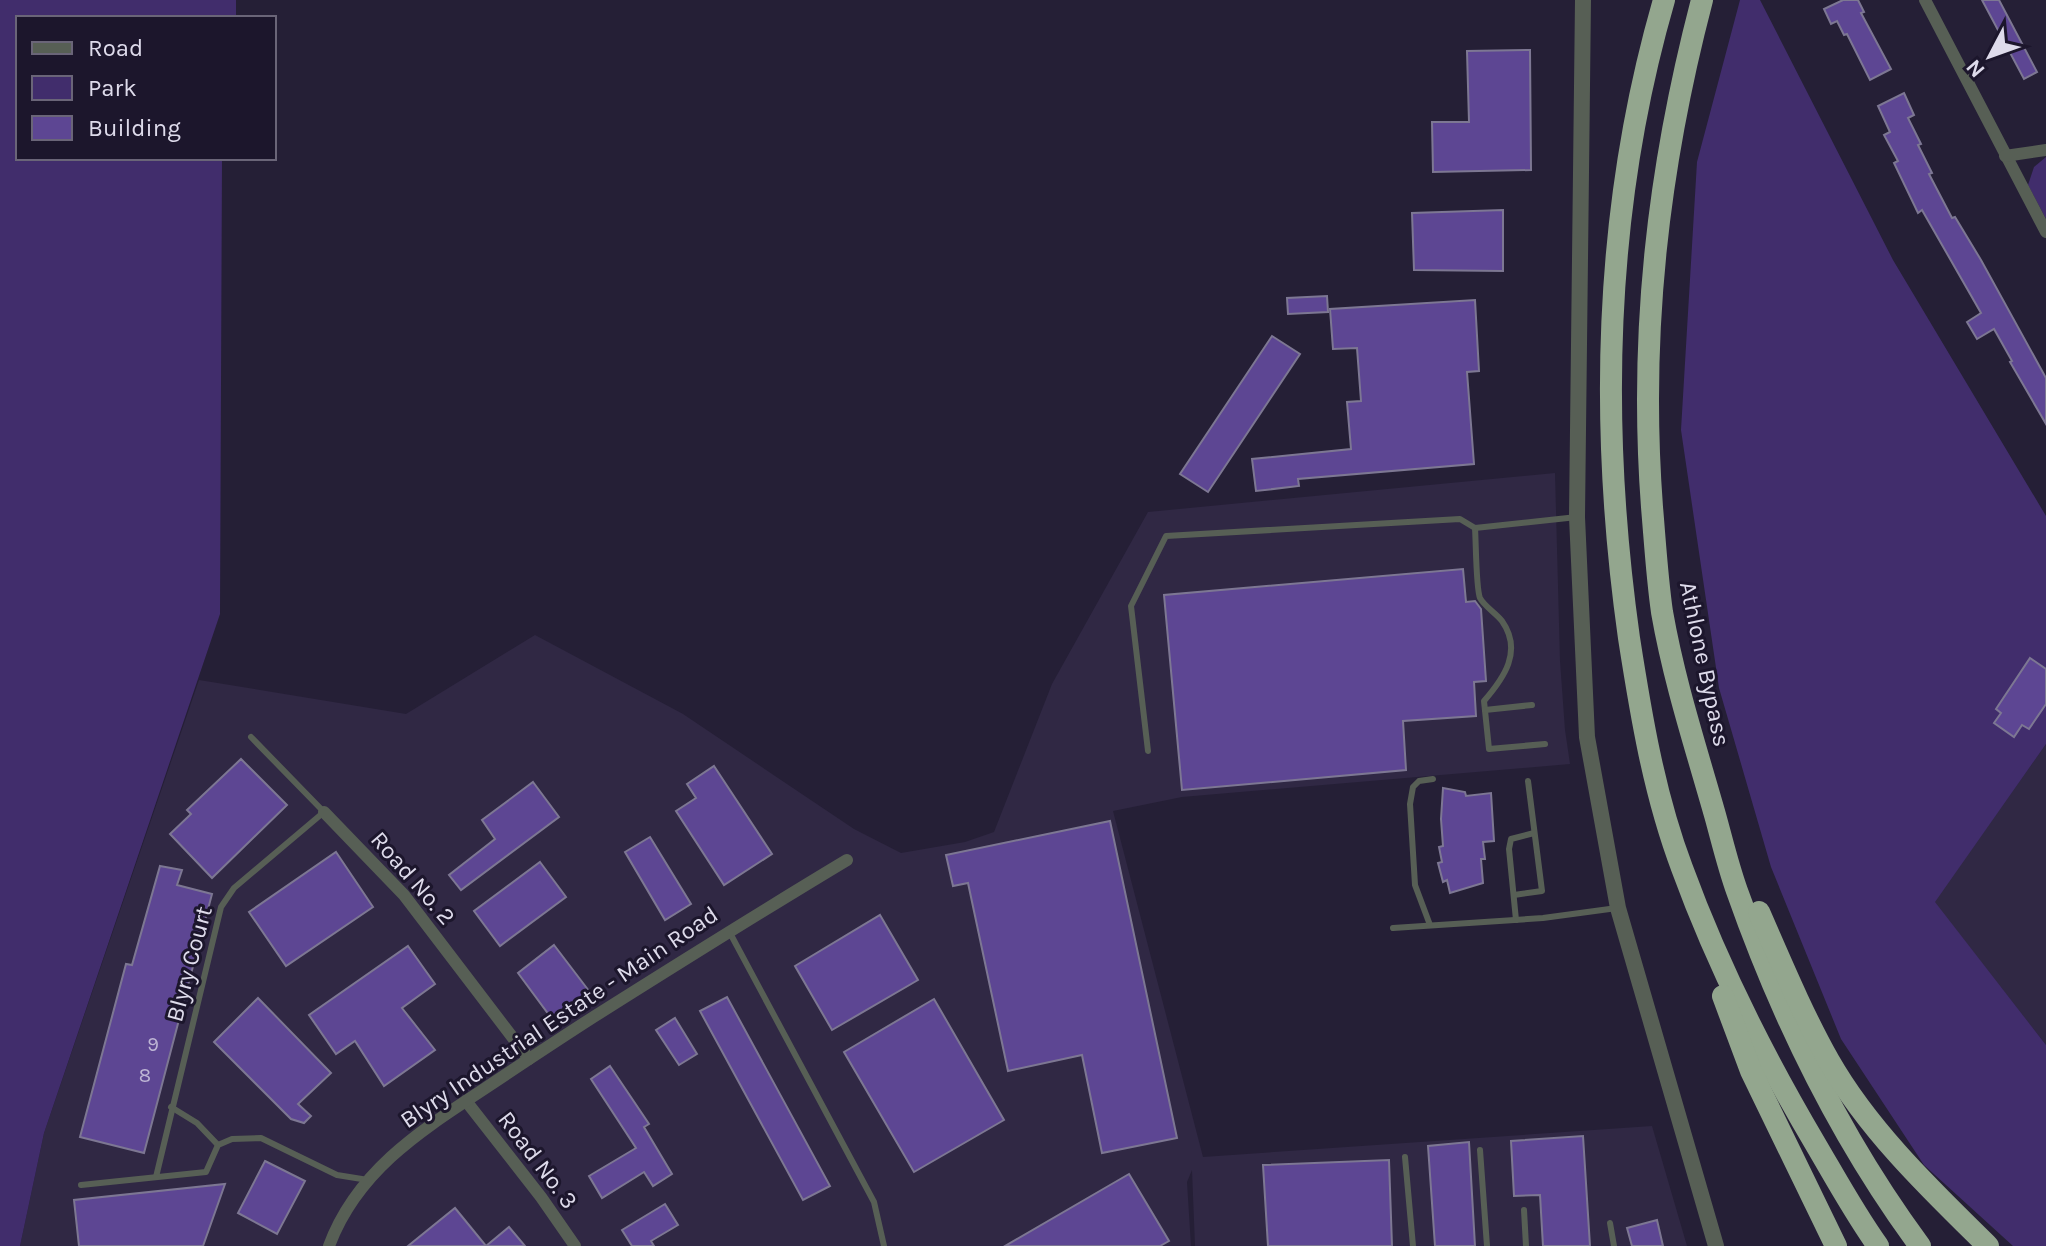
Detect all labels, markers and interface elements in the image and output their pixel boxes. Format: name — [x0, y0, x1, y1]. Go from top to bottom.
legend — [16, 16, 276, 160]
north arrow — [1950, 16, 2030, 96]
text: Road — [88, 34, 143, 62]
text: N — [1961, 54, 1991, 83]
text: Park — [88, 74, 137, 102]
text: Building — [88, 114, 181, 142]
street label: Athlone Bypass — [1674, 579, 1736, 749]
street label: Road No. 2 — [365, 826, 461, 930]
street label: Blyry Industrial Estate - Main Road — [395, 900, 723, 1134]
street label: Blyry Court — [160, 903, 218, 1025]
house number: 9 — [147, 1033, 159, 1056]
house number: 8 — [139, 1064, 151, 1087]
street label: Road No. 3 — [492, 1106, 584, 1214]

